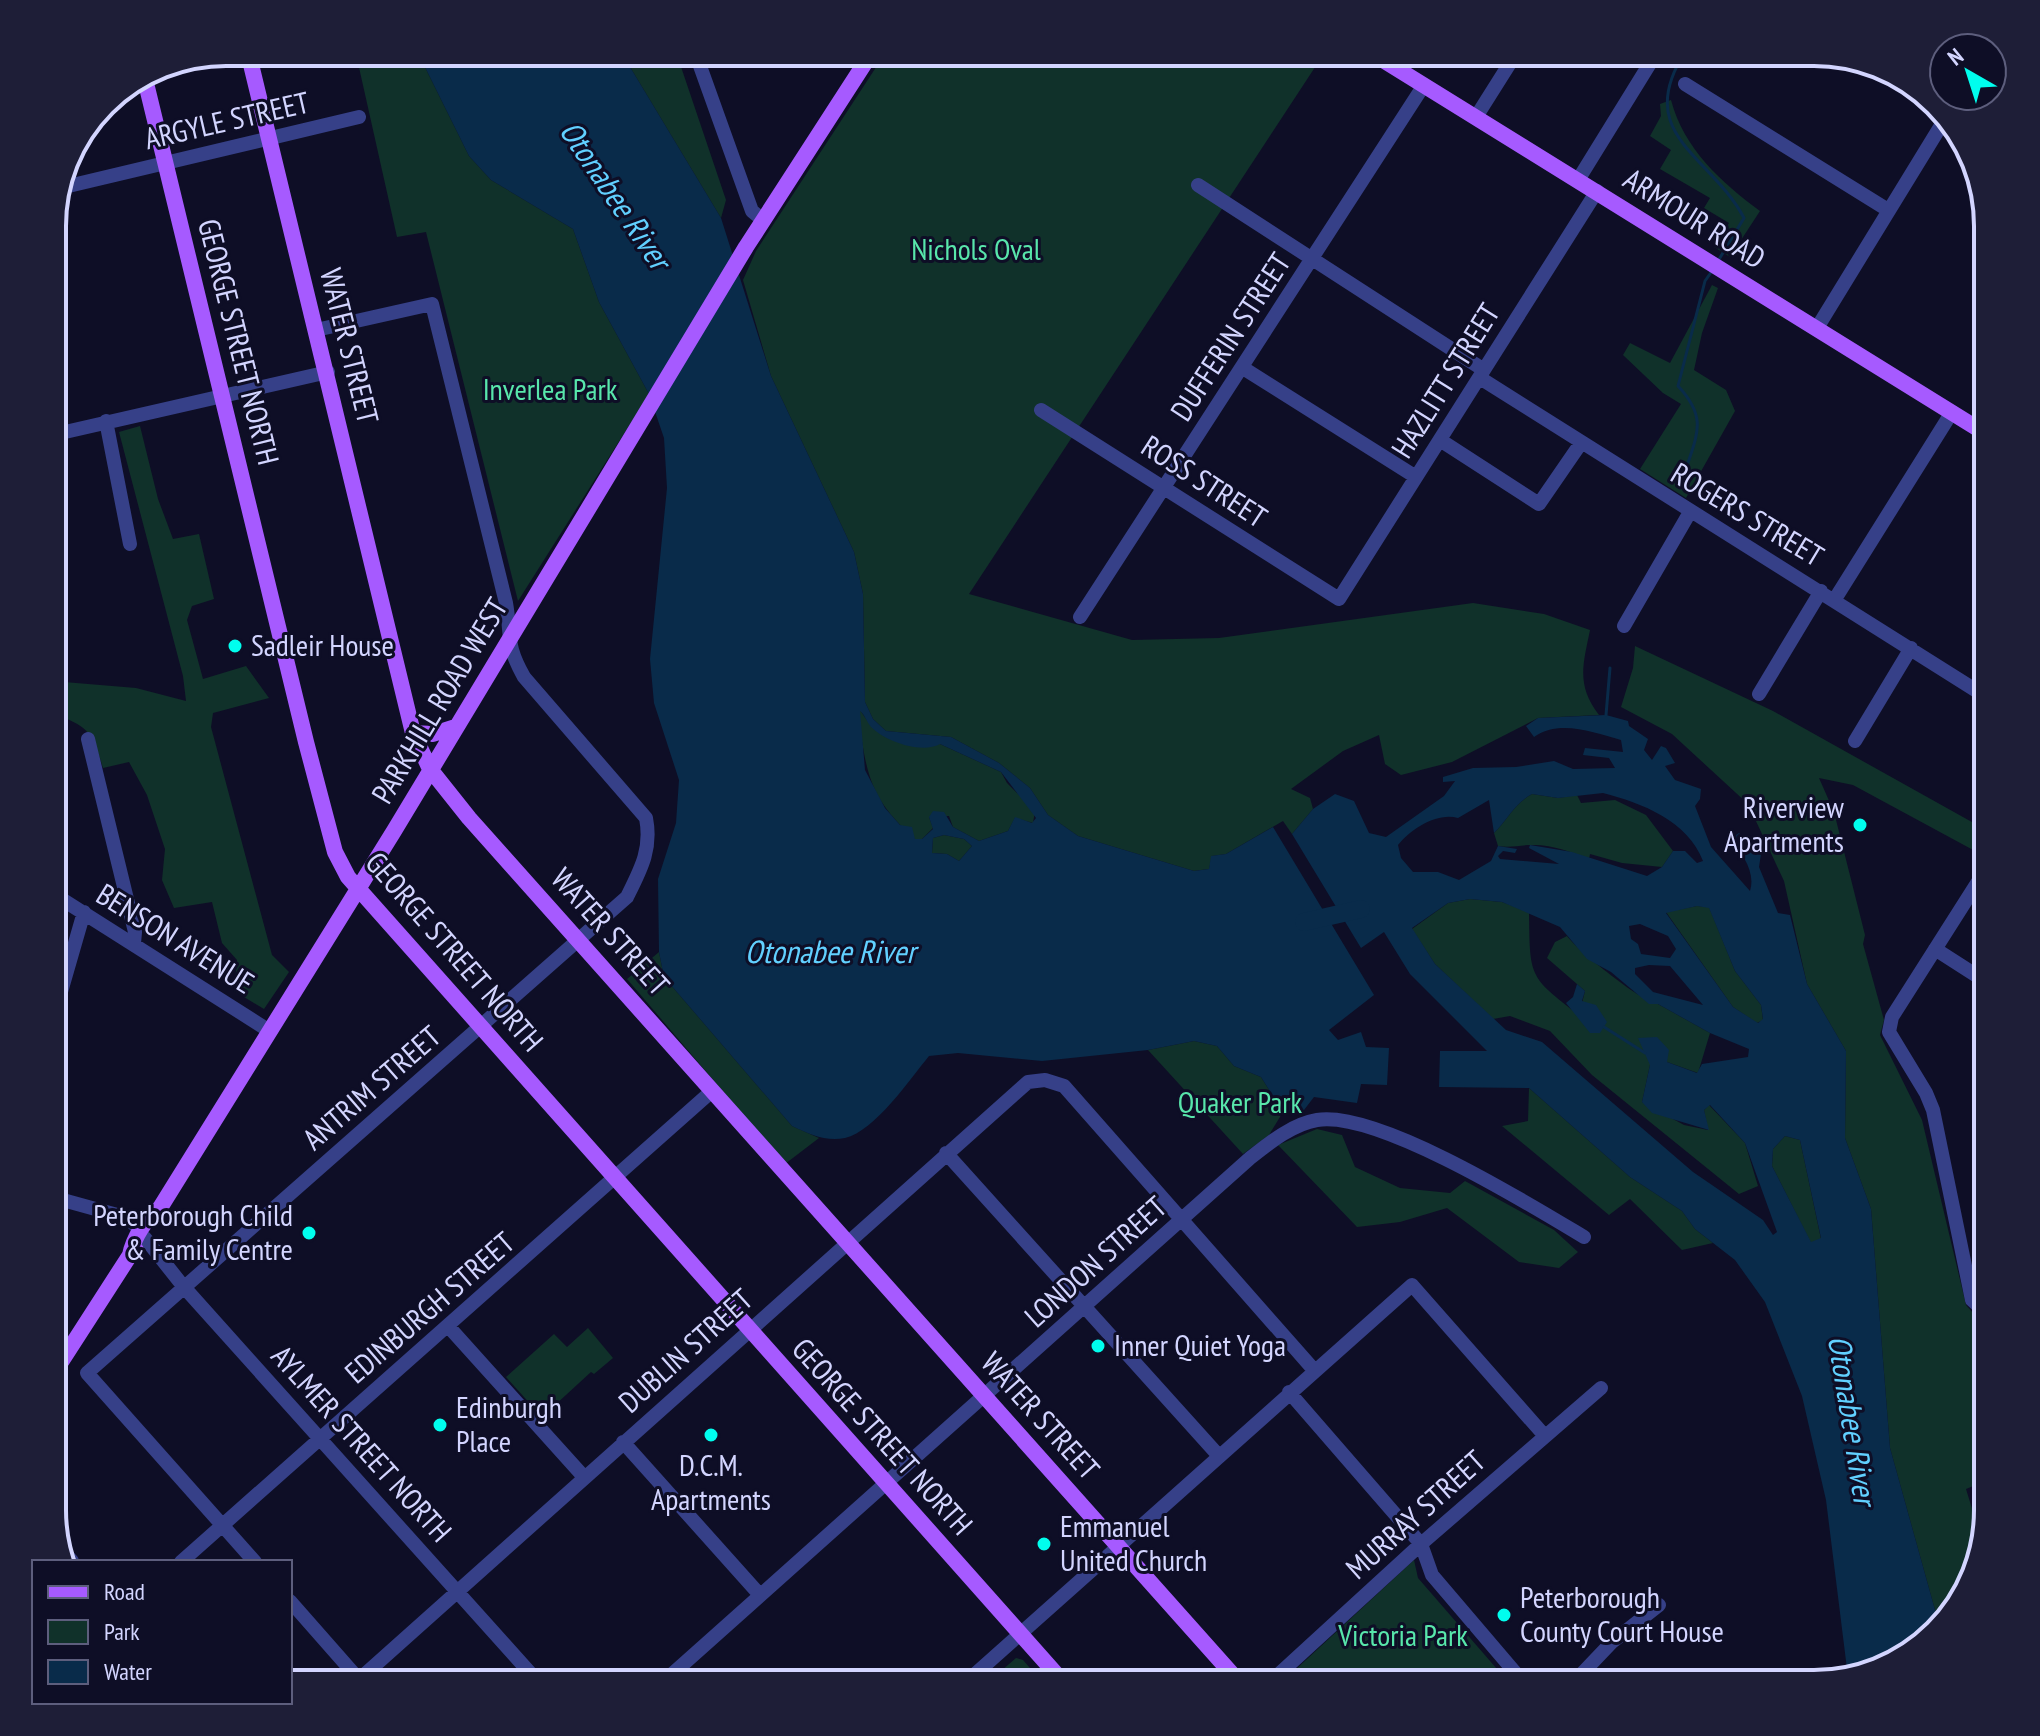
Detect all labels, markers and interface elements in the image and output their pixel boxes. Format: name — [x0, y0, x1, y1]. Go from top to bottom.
north arrow — [1928, 32, 2008, 112]
text: N — [1942, 42, 1969, 71]
street label: ARGYLE STREET — [141, 82, 313, 157]
water label: Otonabee River — [551, 112, 683, 280]
street label: ARMOUR ROAD — [1617, 159, 1773, 277]
street label: GEORGE STREET NORTH — [190, 215, 289, 469]
park label: Nichols Oval — [911, 229, 1041, 268]
street label: DUFFERIN STREET — [1161, 245, 1299, 428]
street label: WATER STREET — [312, 264, 389, 427]
street label: HAZLITT STREET — [1382, 296, 1508, 465]
park label: Inverlea Park — [483, 369, 618, 408]
street label: ROSS STREET — [1135, 426, 1275, 536]
street label: ROGERS STREET — [1664, 453, 1831, 574]
street label: PARKHILL ROAD WEST — [362, 590, 515, 810]
place label: Sadleir House — [251, 625, 394, 664]
marker: Sadleir House — [226, 637, 244, 655]
place label: Riverview Apartments — [1724, 787, 1844, 860]
marker: Riverview Apartments — [1851, 816, 1869, 834]
street label: GEORGE STREET NORTH — [358, 843, 552, 1059]
street label: WATER STREET — [543, 859, 679, 1003]
street label: BENSON AVENUE — [90, 874, 262, 1002]
water label: Otonabee River — [745, 930, 919, 972]
street label: ANTRIM STREET — [294, 1016, 448, 1157]
park label: Quaker Park — [1178, 1082, 1303, 1121]
street label: LONDON STREET — [1016, 1187, 1174, 1335]
place label: Peterborough Child & Family Centre — [93, 1195, 293, 1268]
street label: EDINBURGH STREET — [336, 1223, 522, 1391]
marker: Peterborough Child & Family Centre — [300, 1224, 318, 1242]
street label: DUBLIN STREET — [610, 1279, 760, 1420]
place label: Inner Quiet Yoga — [1114, 1325, 1286, 1364]
street label: GEORGE STREET NORTH — [784, 1329, 982, 1543]
water label: Otonabee River — [1819, 1332, 1888, 1511]
street label: AYLMER STREET NORTH — [263, 1336, 461, 1550]
marker: Inner Quiet Yoga — [1089, 1337, 1107, 1355]
street label: WATER STREET — [973, 1343, 1109, 1487]
place label: Edinburgh Place — [456, 1387, 562, 1460]
marker: Edinburgh Place — [431, 1416, 449, 1434]
marker: D.C.M. Apartments — [702, 1426, 720, 1444]
street label: MURRAY STREET — [1337, 1441, 1493, 1587]
place label: D.C.M. Apartments — [651, 1445, 771, 1518]
place label: Emmanuel United Church — [1060, 1506, 1207, 1579]
marker: Emmanuel United Church — [1035, 1535, 1053, 1553]
legend — [32, 1560, 292, 1704]
text: Road — [104, 1576, 145, 1607]
place label: Peterborough County Court House — [1520, 1577, 1724, 1650]
marker: Peterborough County Court House — [1495, 1606, 1513, 1624]
park label: Victoria Park — [1337, 1615, 1468, 1654]
text: Park — [104, 1616, 140, 1647]
text: Water — [104, 1656, 152, 1687]

